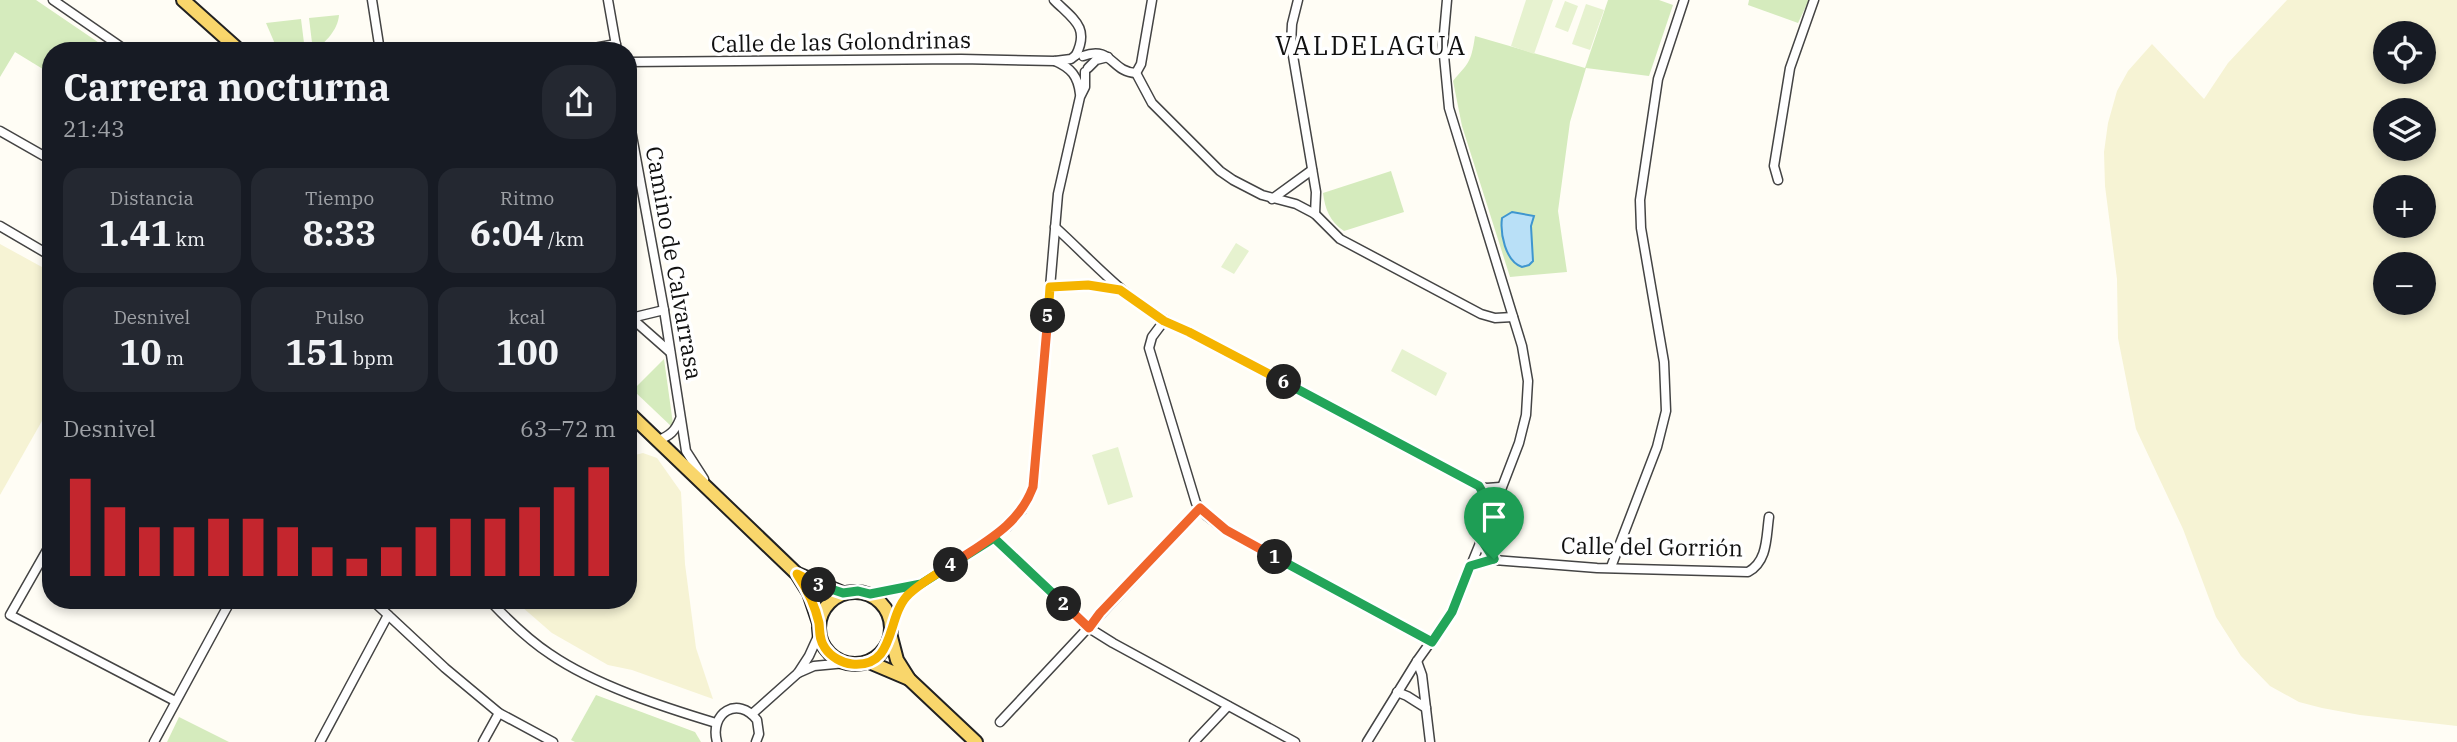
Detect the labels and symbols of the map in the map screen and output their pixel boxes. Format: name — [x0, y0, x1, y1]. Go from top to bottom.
street label: Calle de las Golondrinas — [711, 24, 971, 58]
district label: VALDELAGUA — [1275, 28, 1467, 62]
street label: Camino de Calvarrasa — [640, 144, 710, 382]
pin: 5 — [1030, 298, 1066, 334]
pin: 6 — [1266, 364, 1302, 400]
pin — [1464, 487, 1524, 559]
street label: Calle del Gorrión — [1561, 529, 1743, 563]
pin: 1 — [1258, 540, 1292, 574]
pin: 4 — [934, 548, 968, 582]
pin: 3 — [802, 568, 836, 602]
pin: 2 — [1046, 586, 1082, 622]

